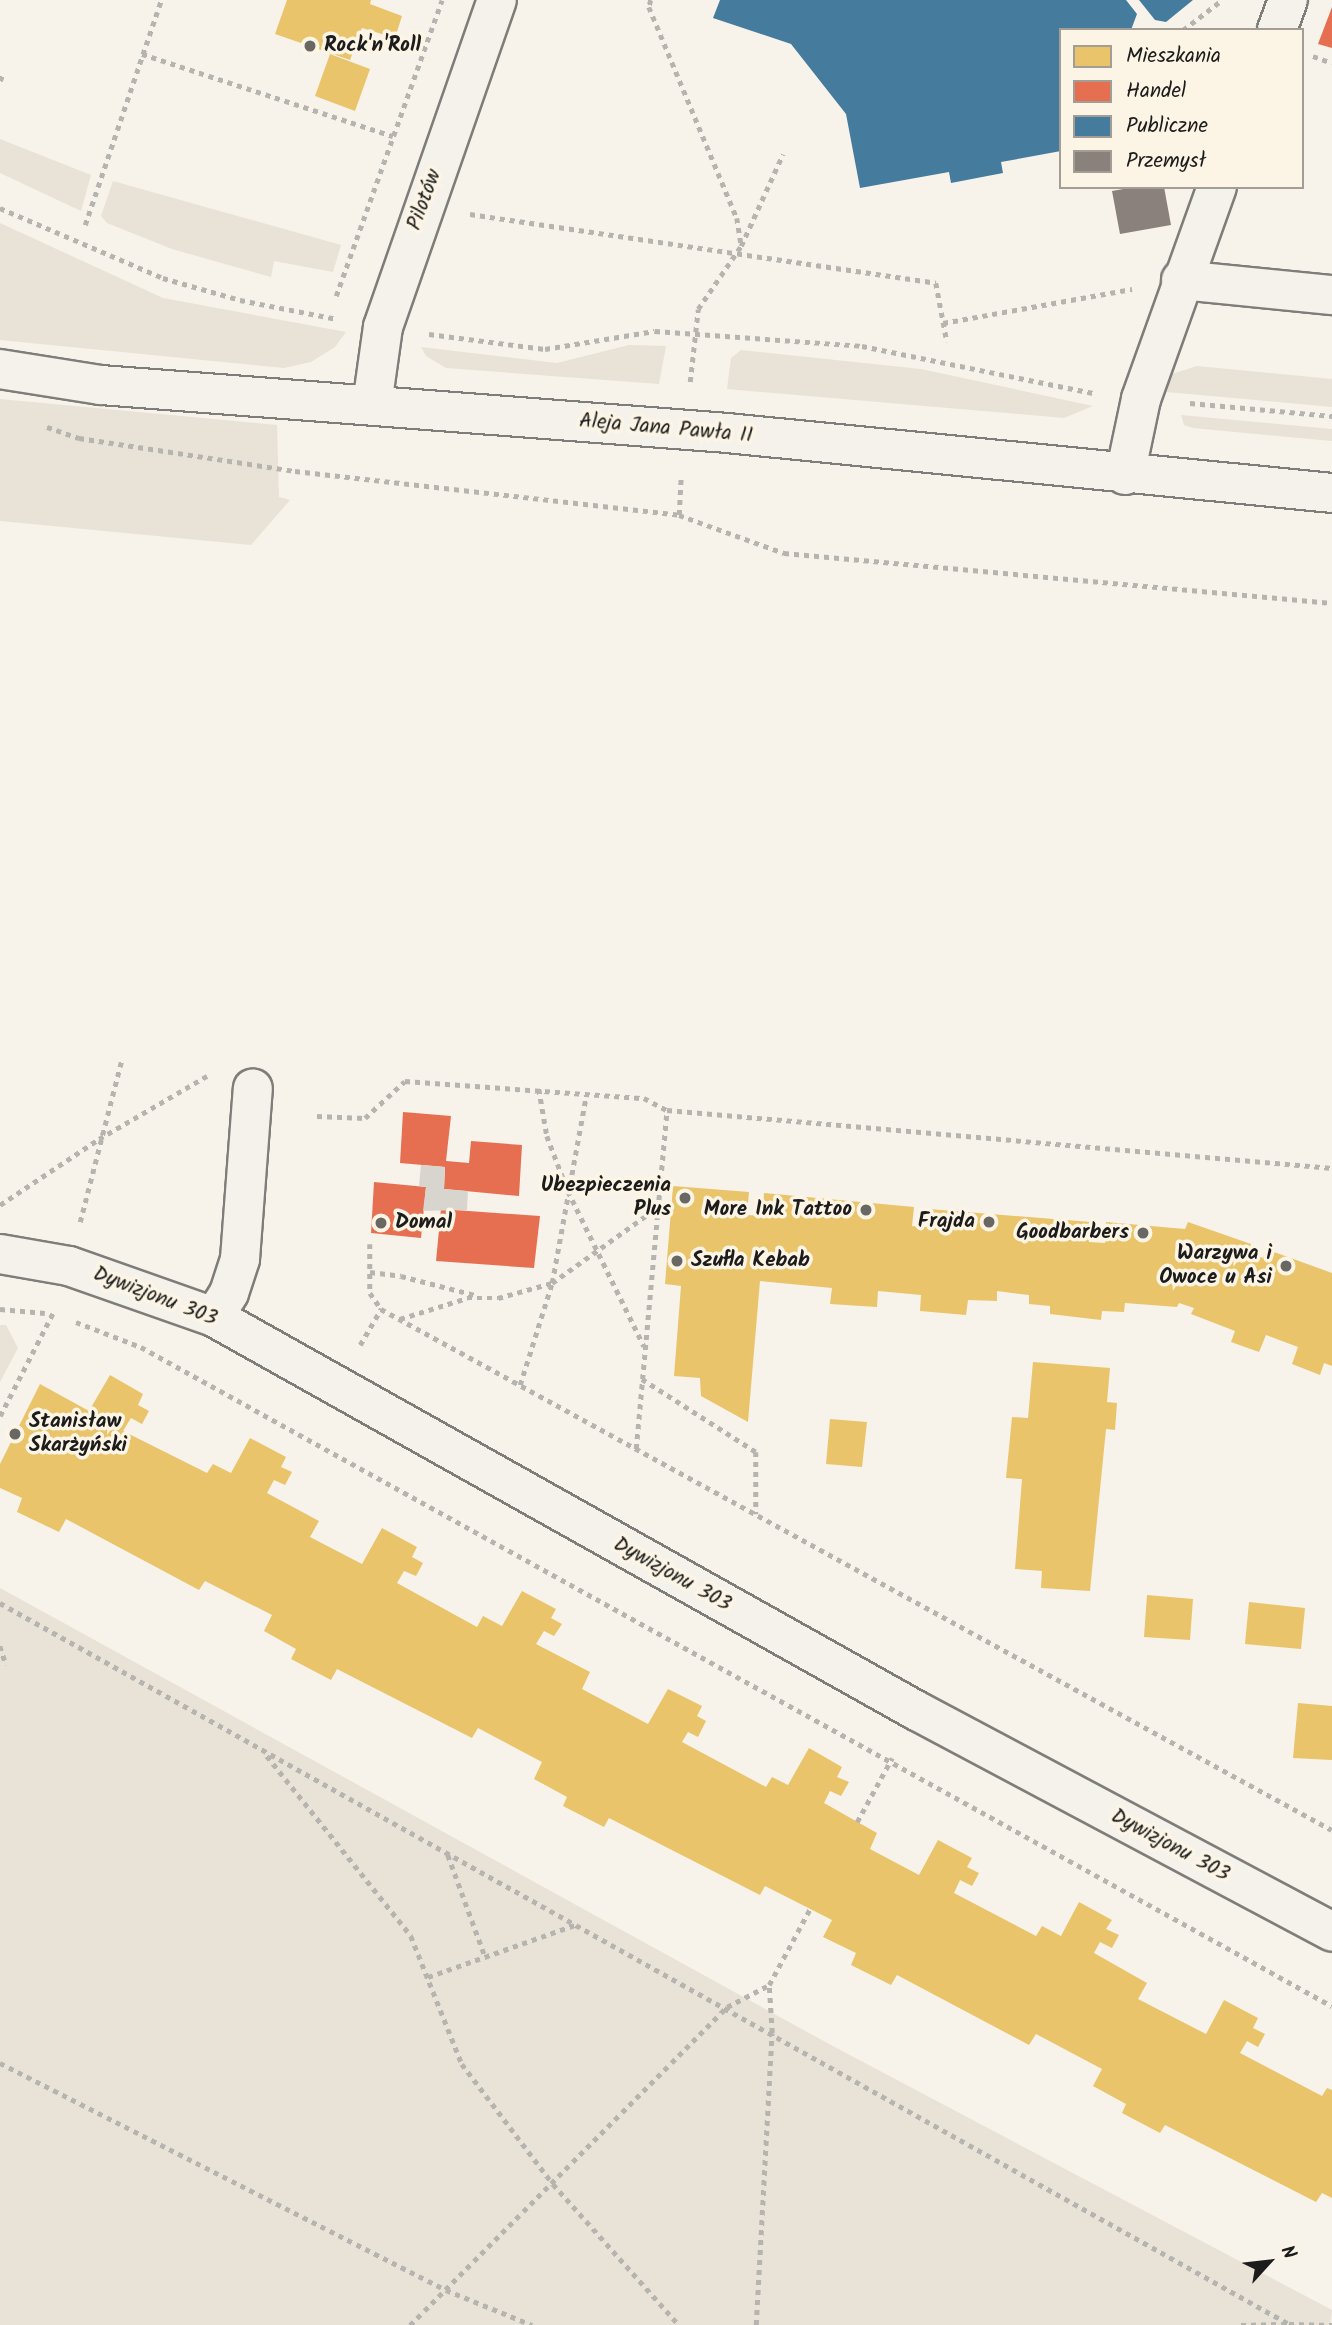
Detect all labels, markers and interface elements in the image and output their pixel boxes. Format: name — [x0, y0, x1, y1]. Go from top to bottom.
legend — [1059, 28, 1304, 189]
place label: Rock'n'Roll — [324, 33, 421, 59]
marker: Rock'n'Roll — [302, 38, 318, 54]
text: Mieszkania — [1126, 40, 1221, 73]
text: Handel — [1126, 75, 1186, 108]
text: Publiczne — [1126, 110, 1208, 143]
text: Przemysł — [1126, 145, 1206, 178]
street label: Pilotów — [402, 166, 448, 234]
street label: Aleja Jana Pawła II — [578, 409, 754, 449]
place label: Ubezpieczenia Plus — [541, 1173, 671, 1223]
marker: Ubezpieczenia Plus — [677, 1190, 693, 1206]
place label: More Ink Tattoo — [704, 1197, 852, 1223]
marker: More Ink Tattoo — [858, 1202, 874, 1218]
place label: Frajda — [918, 1209, 975, 1235]
place label: Domal — [395, 1210, 452, 1236]
marker: Frajda — [981, 1214, 997, 1230]
marker: Domal — [373, 1215, 389, 1231]
place label: Goodbarbers — [1016, 1220, 1129, 1246]
marker: Goodbarbers — [1135, 1225, 1151, 1241]
place label: Warzywa i Owoce u Asi — [1159, 1241, 1272, 1291]
place label: Szufla Kebab — [691, 1248, 810, 1274]
marker: Szufla Kebab — [669, 1253, 685, 1269]
marker: Warzywa i Owoce u Asi — [1278, 1258, 1294, 1274]
street label: Dywizjonu 303 — [89, 1262, 221, 1332]
place label: Stanisław Skarżyński — [29, 1409, 127, 1459]
marker: Stanisław Skarżyński — [7, 1426, 23, 1442]
street label: Dywizjonu 303 — [609, 1532, 735, 1618]
street label: Dywizjonu 303 — [1106, 1804, 1234, 1888]
north arrow — [1234, 2227, 1304, 2297]
text: N — [1272, 2240, 1304, 2265]

